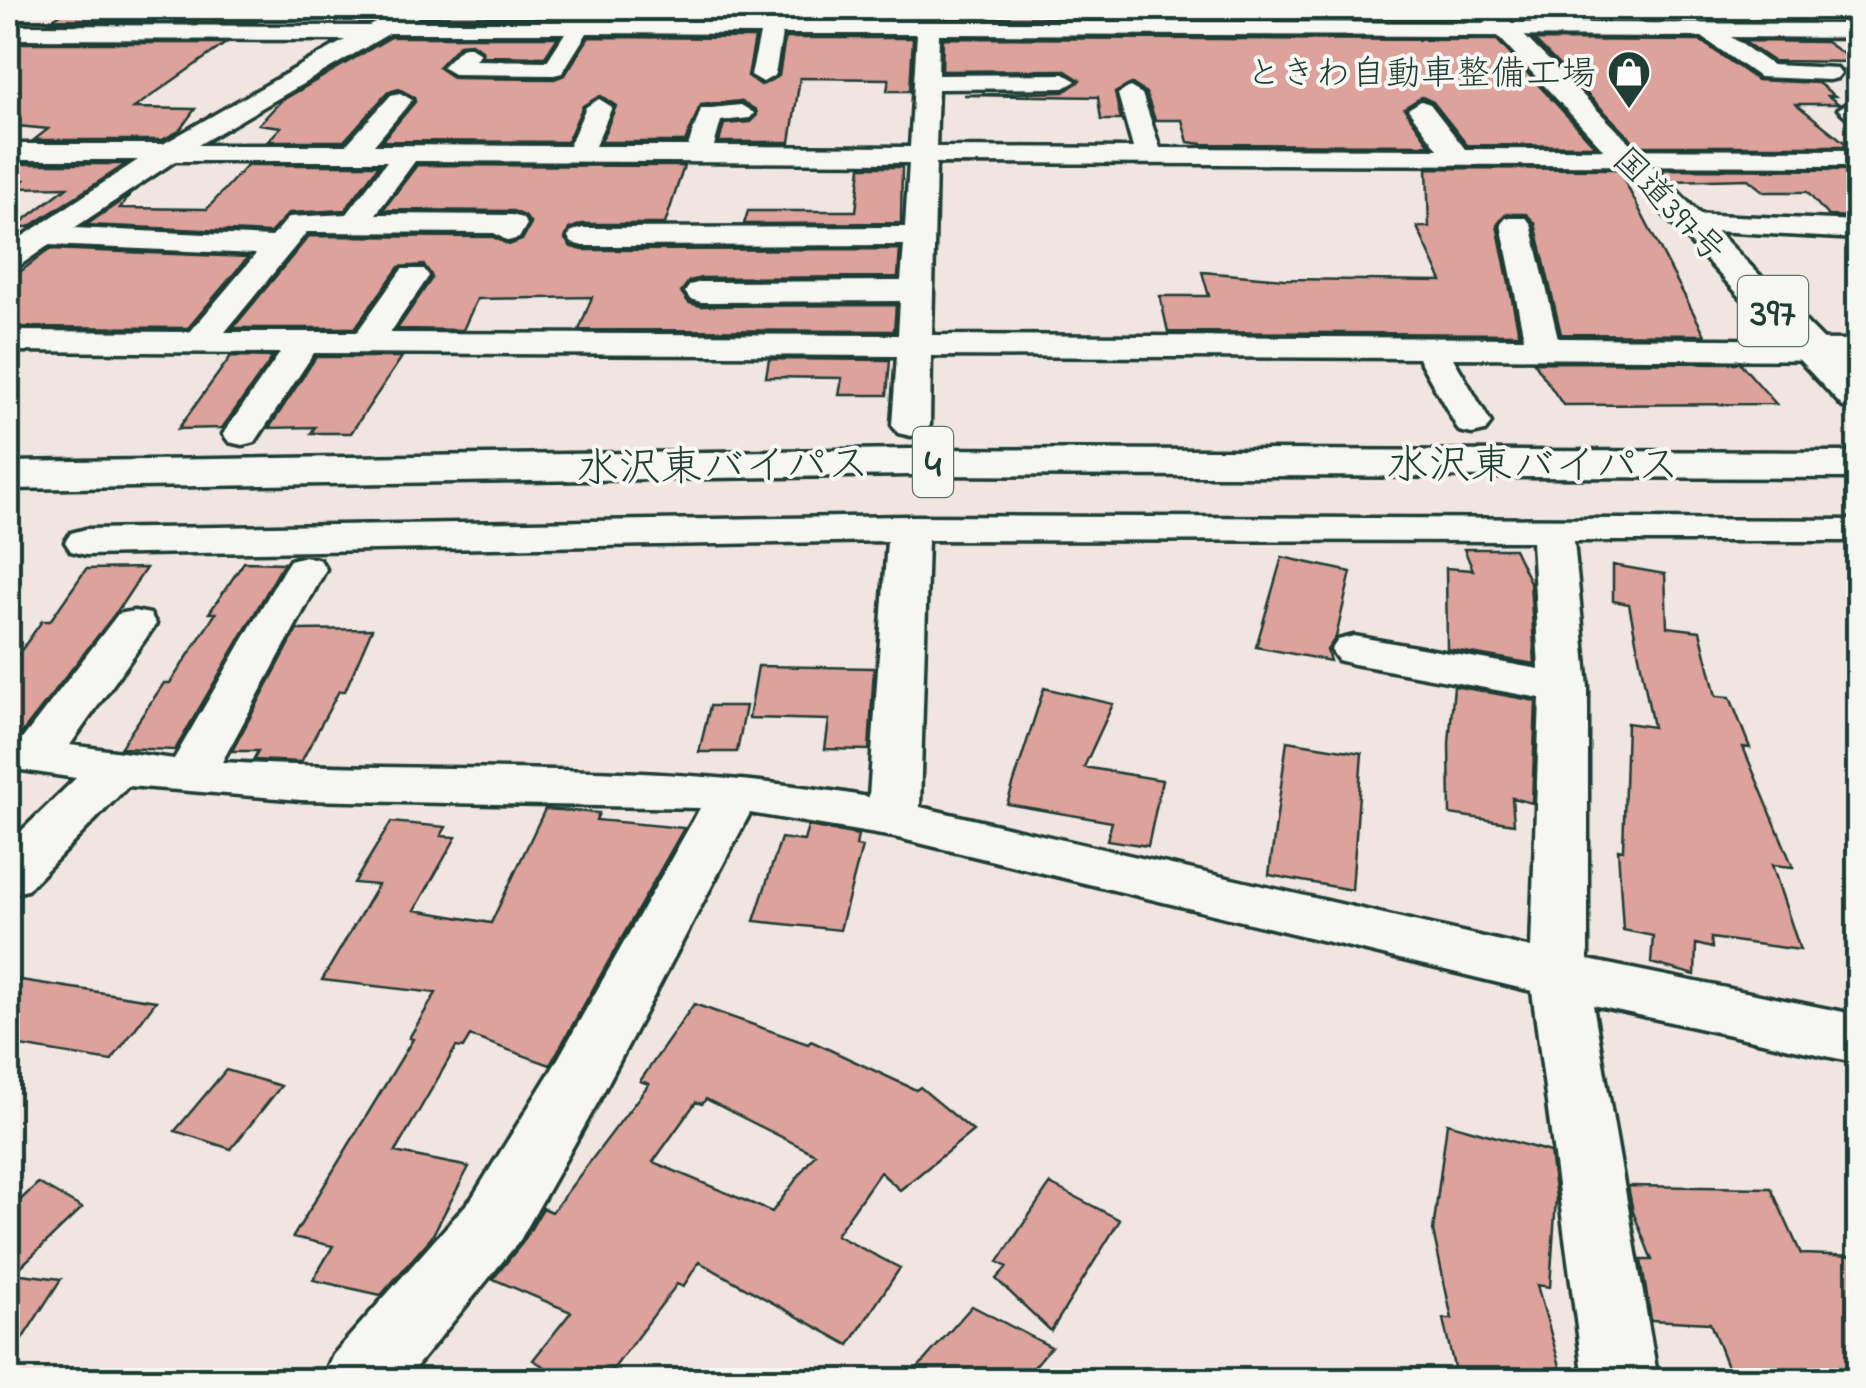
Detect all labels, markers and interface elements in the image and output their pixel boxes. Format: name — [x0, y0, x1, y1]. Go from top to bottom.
shop icon: ときわ自動車整備工場 — [1606, 49, 1652, 110]
place label: ときわ自動車整備工場 — [1246, 50, 1596, 101]
street label: 国道397号 — [1599, 137, 1736, 276]
road number: 397 — [1738, 276, 1808, 346]
road number: 4 — [913, 427, 953, 497]
street label: 水沢東バイパス — [576, 435, 870, 502]
street label: 水沢東バイパス — [1386, 437, 1680, 498]

